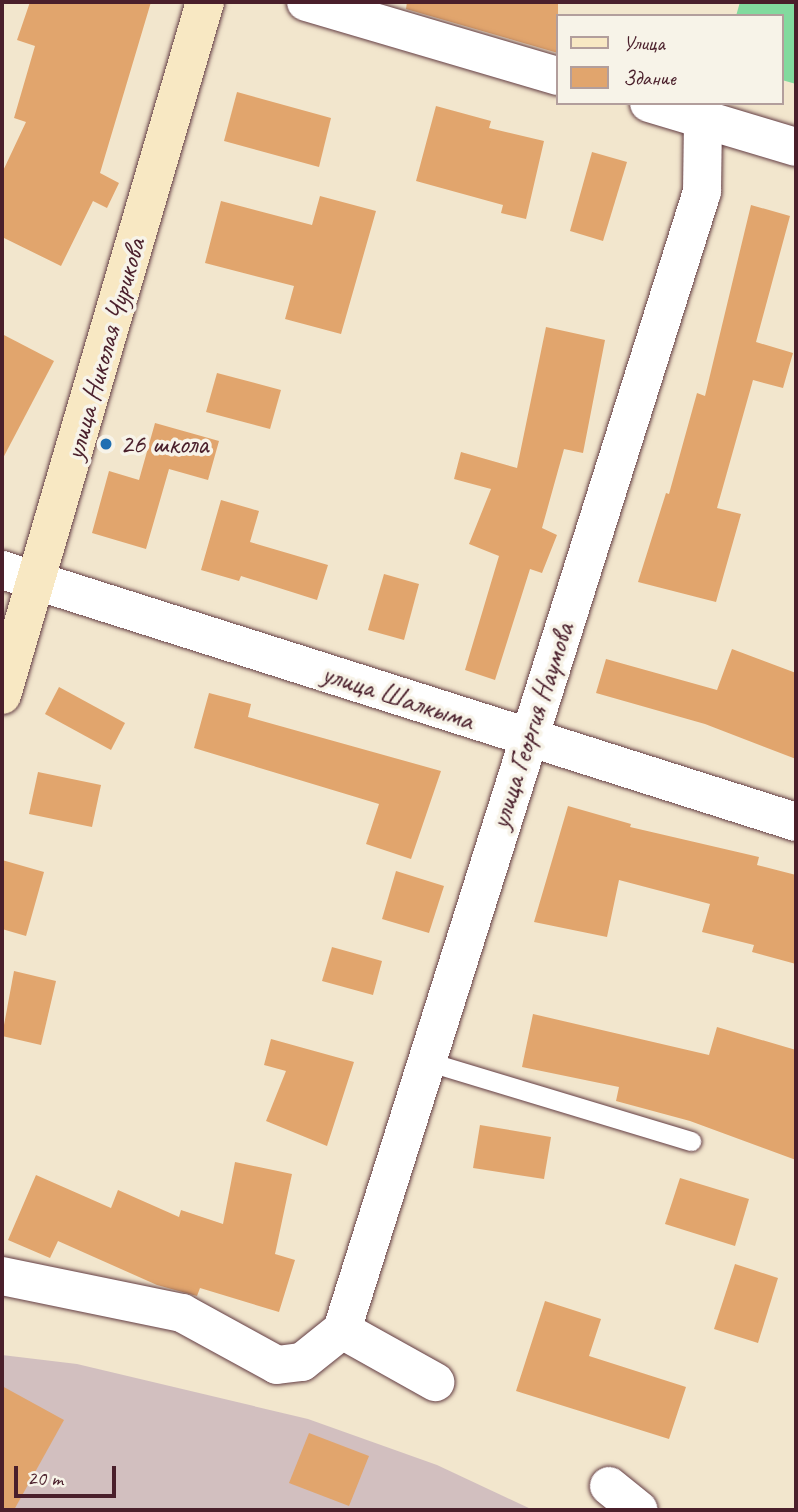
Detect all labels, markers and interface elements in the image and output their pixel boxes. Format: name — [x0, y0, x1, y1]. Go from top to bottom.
legend — [556, 14, 784, 105]
text: Улица — [623, 30, 665, 56]
text: Здание — [623, 65, 676, 91]
street label: улица Николая Чурикова — [57, 234, 153, 464]
place label: 26 школа — [120, 427, 208, 461]
marker: 26 школа — [98, 436, 114, 452]
street label: улица Георгия Наумова — [483, 618, 581, 834]
street label: улица Шалкыма — [318, 657, 478, 737]
scale bar — [18, 1452, 119, 1496]
text: 20 m — [27, 1465, 63, 1491]

